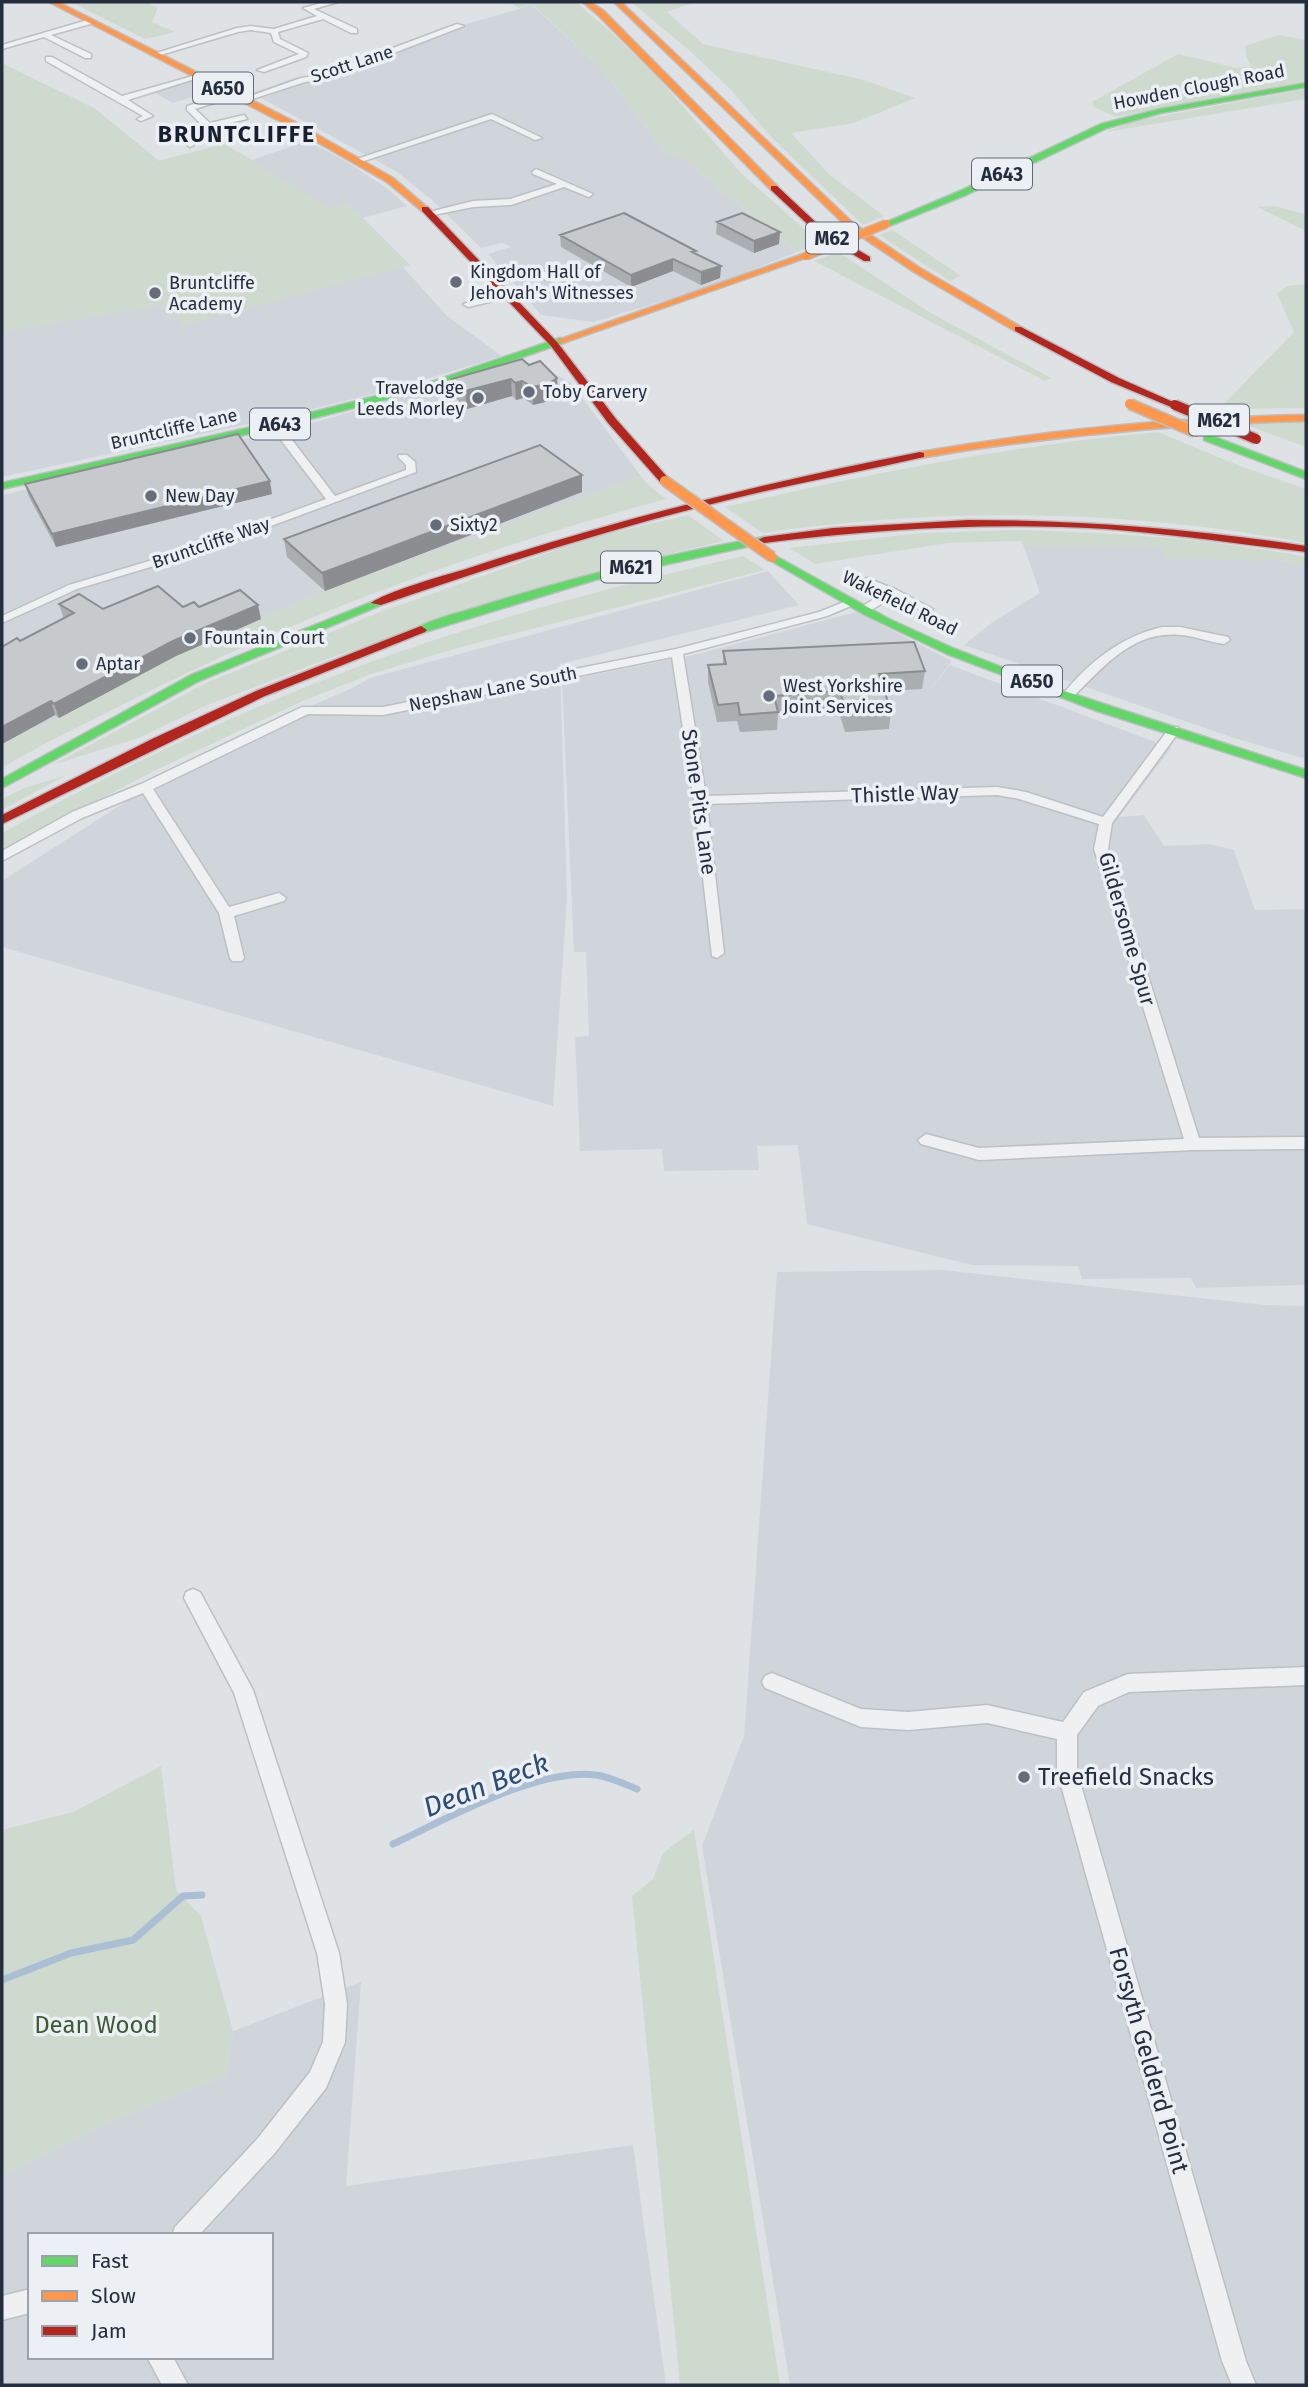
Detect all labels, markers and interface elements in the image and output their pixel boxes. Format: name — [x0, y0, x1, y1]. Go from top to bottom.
street label: Scott Lane — [308, 40, 396, 88]
street label: Howden Clough Road — [1112, 60, 1286, 114]
road number: A650 — [193, 72, 253, 104]
district label: BRUNTCLIFFE — [158, 120, 316, 148]
road number: A643 — [972, 158, 1032, 190]
road number: M62 — [806, 222, 858, 254]
place label: Kingdom Hall of Jehovah's Witnesses — [470, 261, 634, 304]
place label: Bruntcliffe Academy — [169, 272, 255, 315]
marker: Kingdom Hall of Jehovah's Witnesses — [448, 274, 464, 290]
marker: Bruntcliffe Academy — [147, 285, 163, 301]
place label: Travelodge Leeds Morley — [357, 377, 464, 420]
place label: Toby Carvery — [543, 381, 647, 403]
marker: Toby Carvery — [521, 384, 537, 400]
marker: Travelodge Leeds Morley — [470, 390, 486, 406]
street label: Bruntcliffe Lane — [108, 404, 240, 454]
road number: M621 — [1189, 404, 1249, 436]
road number: A643 — [250, 408, 310, 440]
place label: New Day — [165, 485, 235, 507]
marker: New Day — [143, 488, 159, 504]
street label: Bruntcliffe Way — [149, 512, 273, 573]
place label: Sixty2 — [450, 514, 498, 536]
marker: Sixty2 — [428, 517, 444, 533]
road number: M621 — [601, 552, 661, 582]
street label: Wakefield Road — [839, 566, 961, 640]
place label: Fountain Court — [204, 627, 325, 649]
marker: Fountain Court — [182, 630, 198, 646]
place label: Aptar — [96, 653, 140, 675]
marker: Aptar — [74, 656, 90, 672]
street label: Nepshaw Lane South — [407, 662, 579, 716]
road number: A650 — [1002, 666, 1062, 696]
place label: West Yorkshire Joint Services — [783, 675, 903, 718]
marker: West Yorkshire Joint Services — [761, 688, 777, 704]
street label: Stone Pits Lane — [676, 728, 722, 876]
street label: Thistle Way — [851, 779, 960, 809]
street label: Gildersome Spur — [1093, 849, 1161, 1009]
water label: Dean Beck — [419, 1746, 553, 1824]
place label: Treefield Snacks — [1038, 1763, 1214, 1791]
marker: Treefield Snacks — [1016, 1769, 1032, 1785]
street label: Forsyth Gelderd Point — [1103, 1944, 1195, 2177]
park label: Dean Wood — [34, 2011, 158, 2039]
legend — [28, 2233, 273, 2359]
text: Fast — [91, 2248, 129, 2274]
text: Slow — [91, 2283, 136, 2309]
text: Jam — [91, 2318, 127, 2344]

